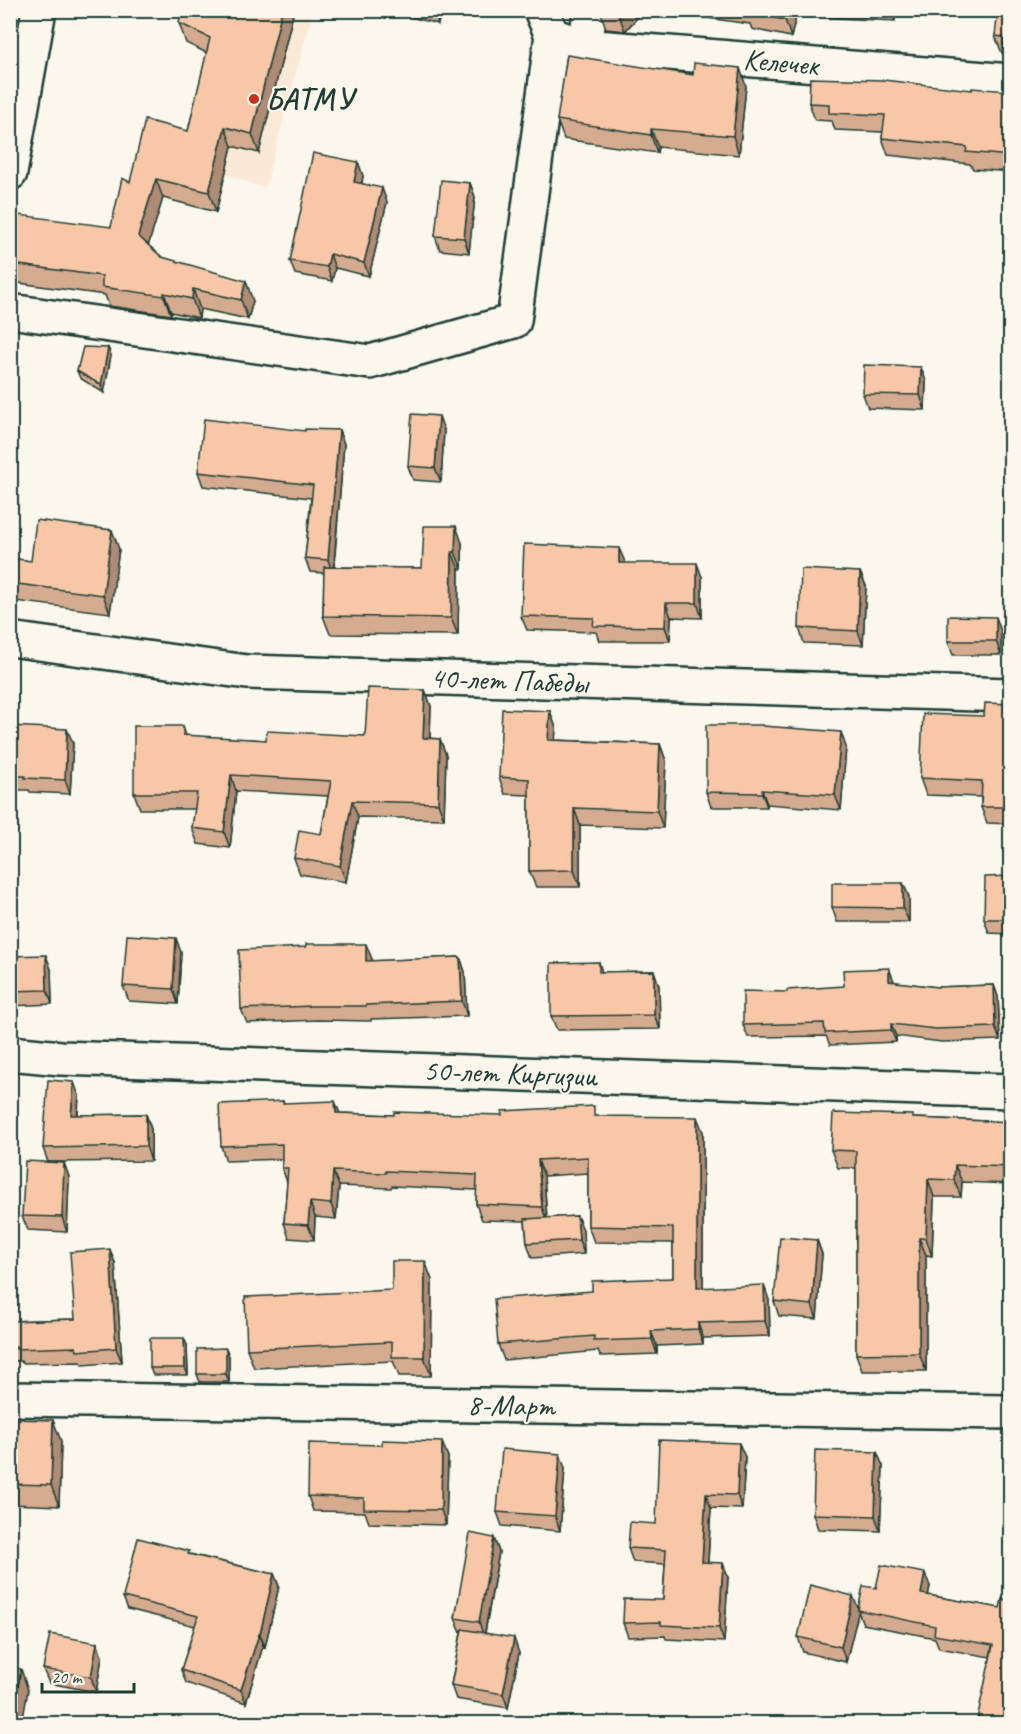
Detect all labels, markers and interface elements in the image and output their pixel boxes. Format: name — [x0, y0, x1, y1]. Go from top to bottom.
street label: Келечек — [742, 40, 822, 84]
place label: БАТМУ — [266, 80, 358, 118]
marker: БАТМУ — [247, 92, 261, 106]
street label: 40-лет Пабеды — [429, 658, 591, 702]
street label: 50-лет Киргизии — [423, 1051, 599, 1095]
street label: 8-Март — [467, 1385, 557, 1425]
scale bar — [42, 1656, 134, 1694]
text: 20 m — [51, 1666, 84, 1688]

